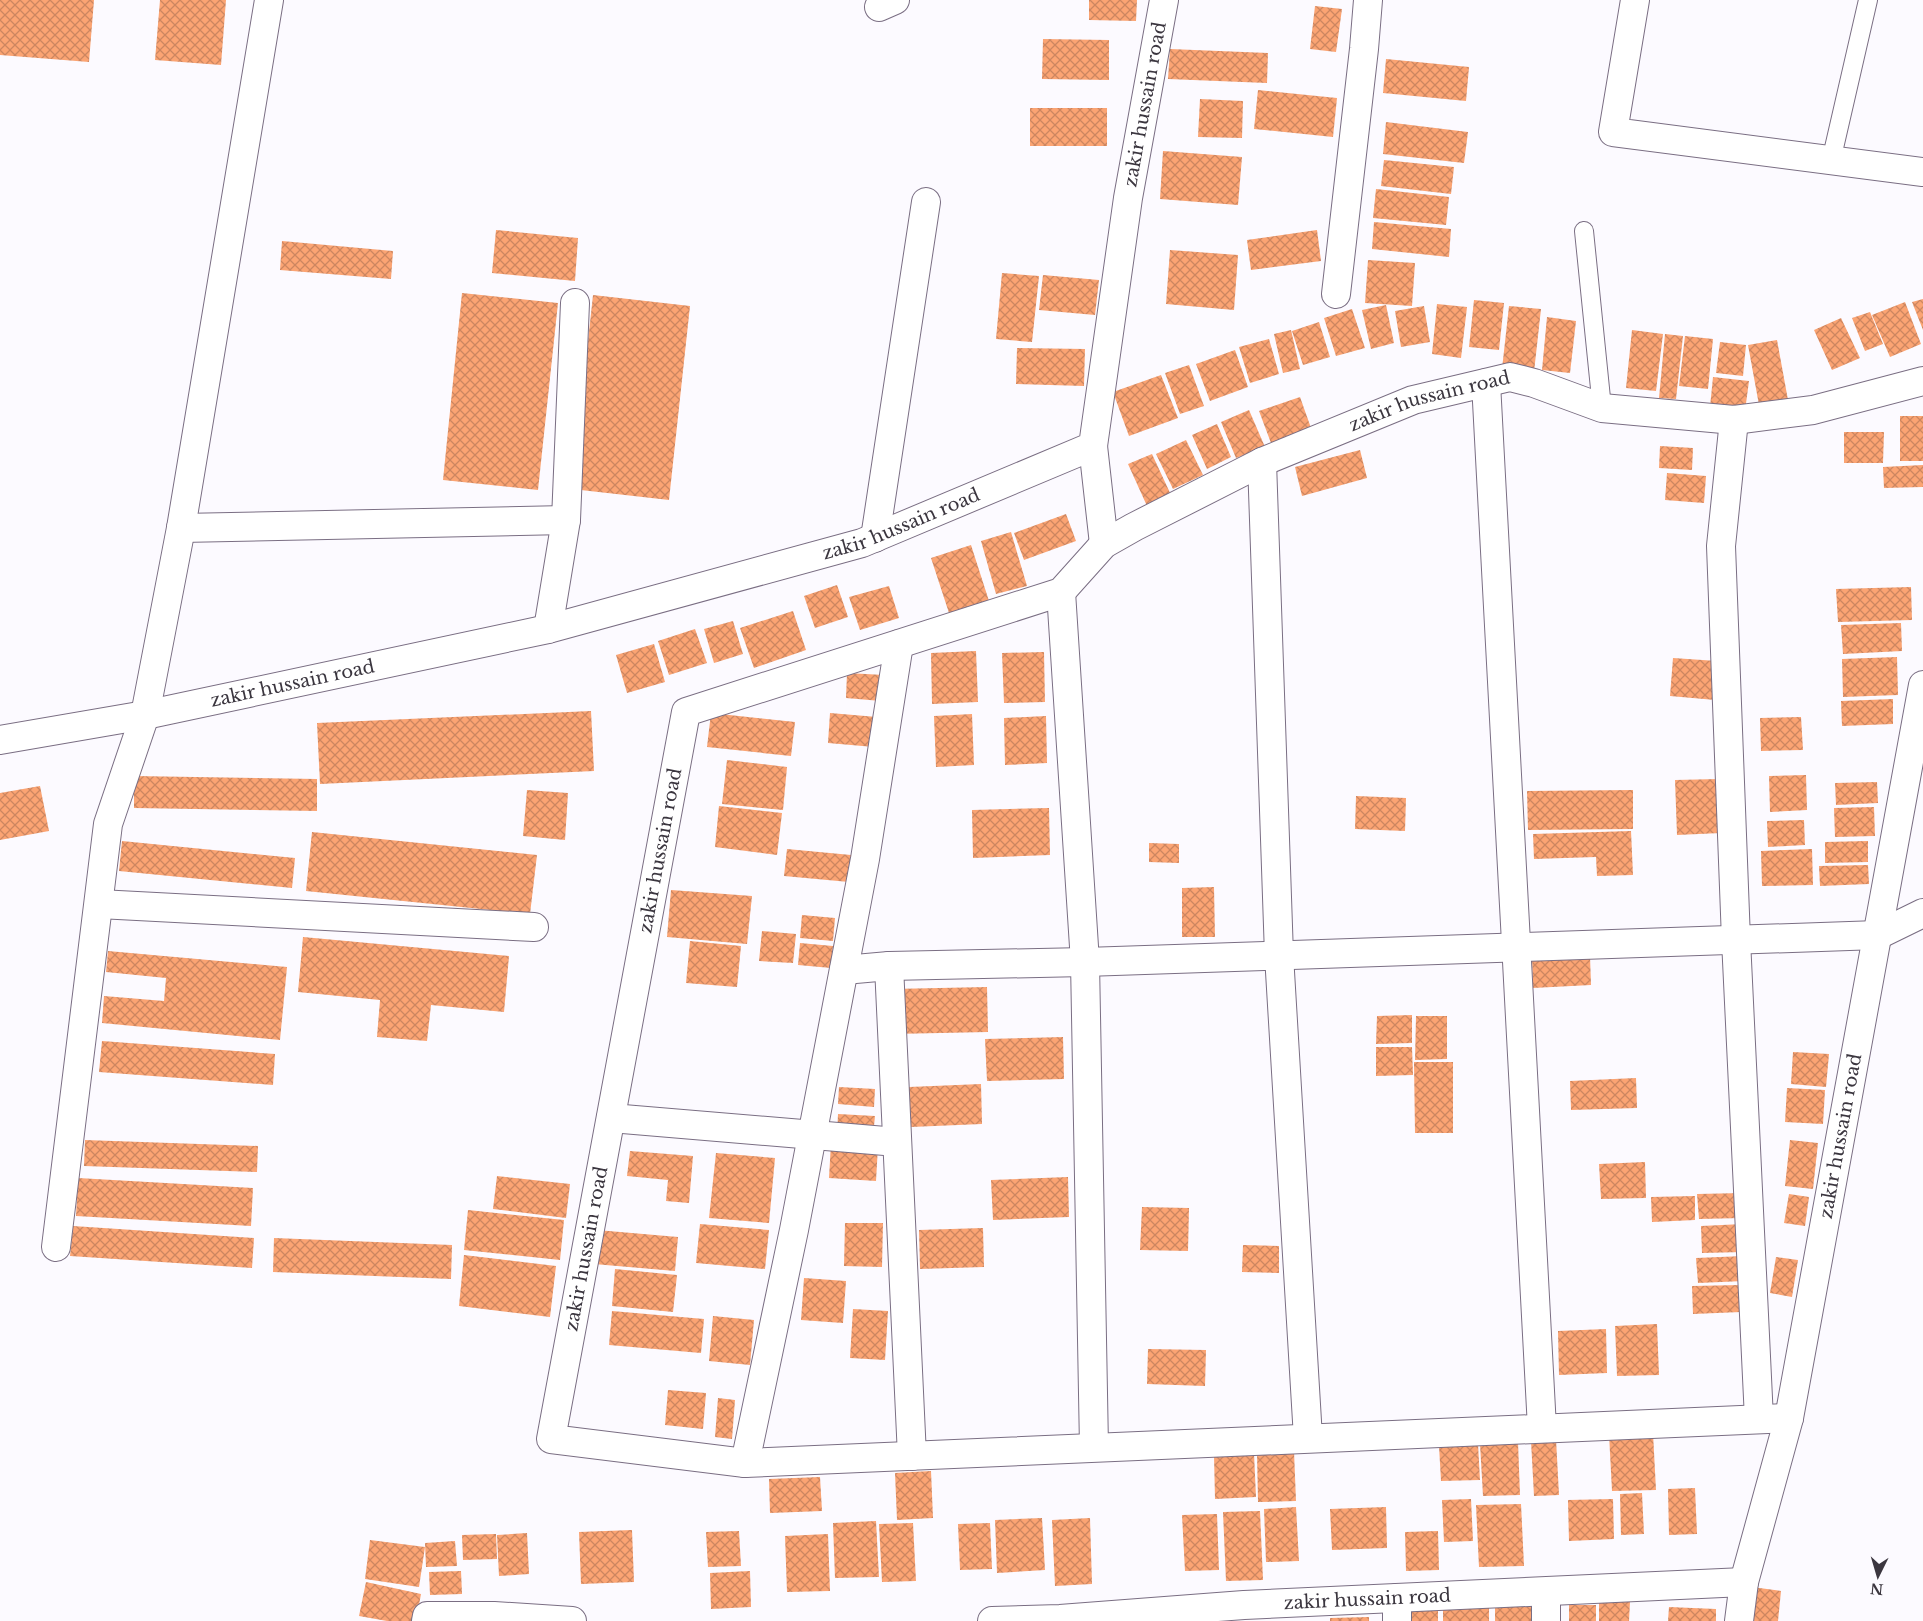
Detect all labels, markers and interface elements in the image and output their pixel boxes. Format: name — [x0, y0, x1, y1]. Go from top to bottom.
street label: zakir hussain road — [1119, 20, 1171, 189]
street label: zakir hussain road — [1346, 366, 1512, 436]
street label: zakir hussain road — [820, 484, 983, 564]
street label: zakir hussain road — [208, 655, 377, 712]
street label: zakir hussain road — [634, 766, 686, 935]
street label: zakir hussain road — [1815, 1052, 1866, 1220]
street label: zakir hussain road — [560, 1164, 612, 1333]
north arrow — [1853, 1551, 1903, 1601]
text: N — [1870, 1579, 1884, 1598]
street label: zakir hussain road — [1283, 1584, 1451, 1614]

